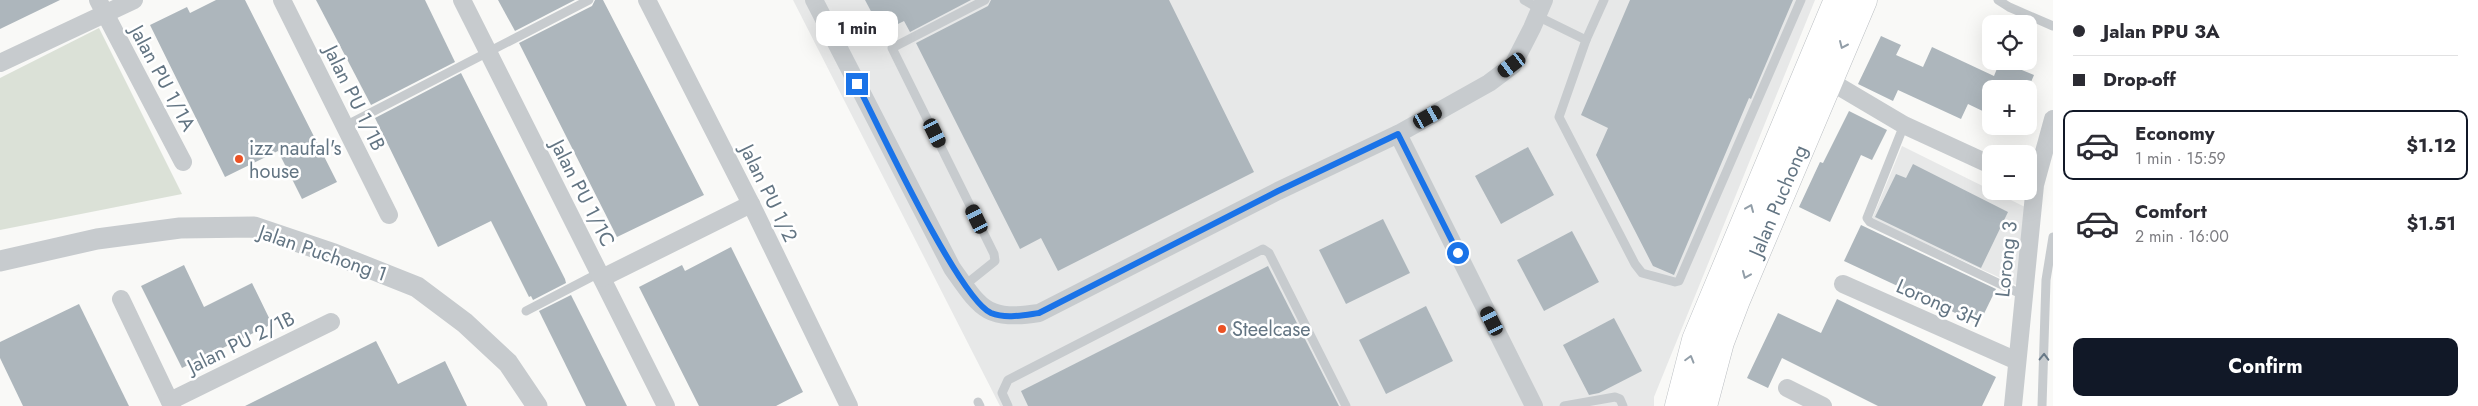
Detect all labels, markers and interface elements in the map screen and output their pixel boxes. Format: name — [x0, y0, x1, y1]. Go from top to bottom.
callout: 1 min — [816, 12, 898, 46]
map controls — [1982, 15, 2037, 200]
button: locate — [1982, 15, 2037, 70]
text: 1 min — [837, 17, 877, 40]
street label: Jalan PU 1/1A — [121, 18, 203, 137]
text: Jalan PPU 3A — [2103, 18, 2220, 45]
street label: Jalan PU 1/1B — [315, 38, 393, 156]
one-way arrow — [1839, 40, 1850, 49]
car — [1495, 50, 1528, 80]
text: Drop-off — [2103, 66, 2176, 93]
route end — [846, 73, 868, 95]
button: + — [1982, 80, 2037, 135]
car — [1411, 103, 1444, 131]
car — [921, 116, 948, 150]
text: Economy — [2135, 120, 2215, 147]
icon: car — [2075, 123, 2120, 168]
street label: Jalan PU 1/1C — [542, 132, 622, 252]
text: $1.12 — [2406, 132, 2456, 159]
place label: izz naufal's house — [249, 134, 342, 186]
street label: Jalan PU 1/2 — [731, 137, 805, 247]
street label: Jalan Puchong — [1741, 140, 1815, 264]
button: − — [1982, 145, 2037, 200]
text: 1 min · 15:59 — [2135, 147, 2226, 170]
marker: izz naufal's house — [233, 153, 245, 165]
text: Comfort — [2135, 198, 2207, 225]
icon: car — [2075, 201, 2120, 246]
car — [963, 202, 990, 236]
one-way arrow — [1744, 204, 1755, 213]
text: $1.51 — [2406, 210, 2456, 237]
street label: Jalan Puchong 1 — [252, 217, 391, 289]
street label: Lorong 3 — [1988, 220, 2025, 298]
text: 2 min · 16:00 — [2135, 225, 2229, 248]
route start — [1447, 242, 1469, 264]
one-way arrow — [1742, 270, 1753, 279]
street label: Lorong 3H — [1892, 272, 1986, 335]
street label: Jalan PU 2/1B — [180, 304, 300, 382]
car — [1478, 304, 1505, 338]
place label: Steelcase — [1232, 315, 1311, 344]
marker: Steelcase — [1216, 323, 1228, 335]
button: Confirm — [2073, 338, 2458, 396]
one-way arrow — [2038, 353, 2049, 361]
one-way arrow — [1685, 355, 1695, 363]

